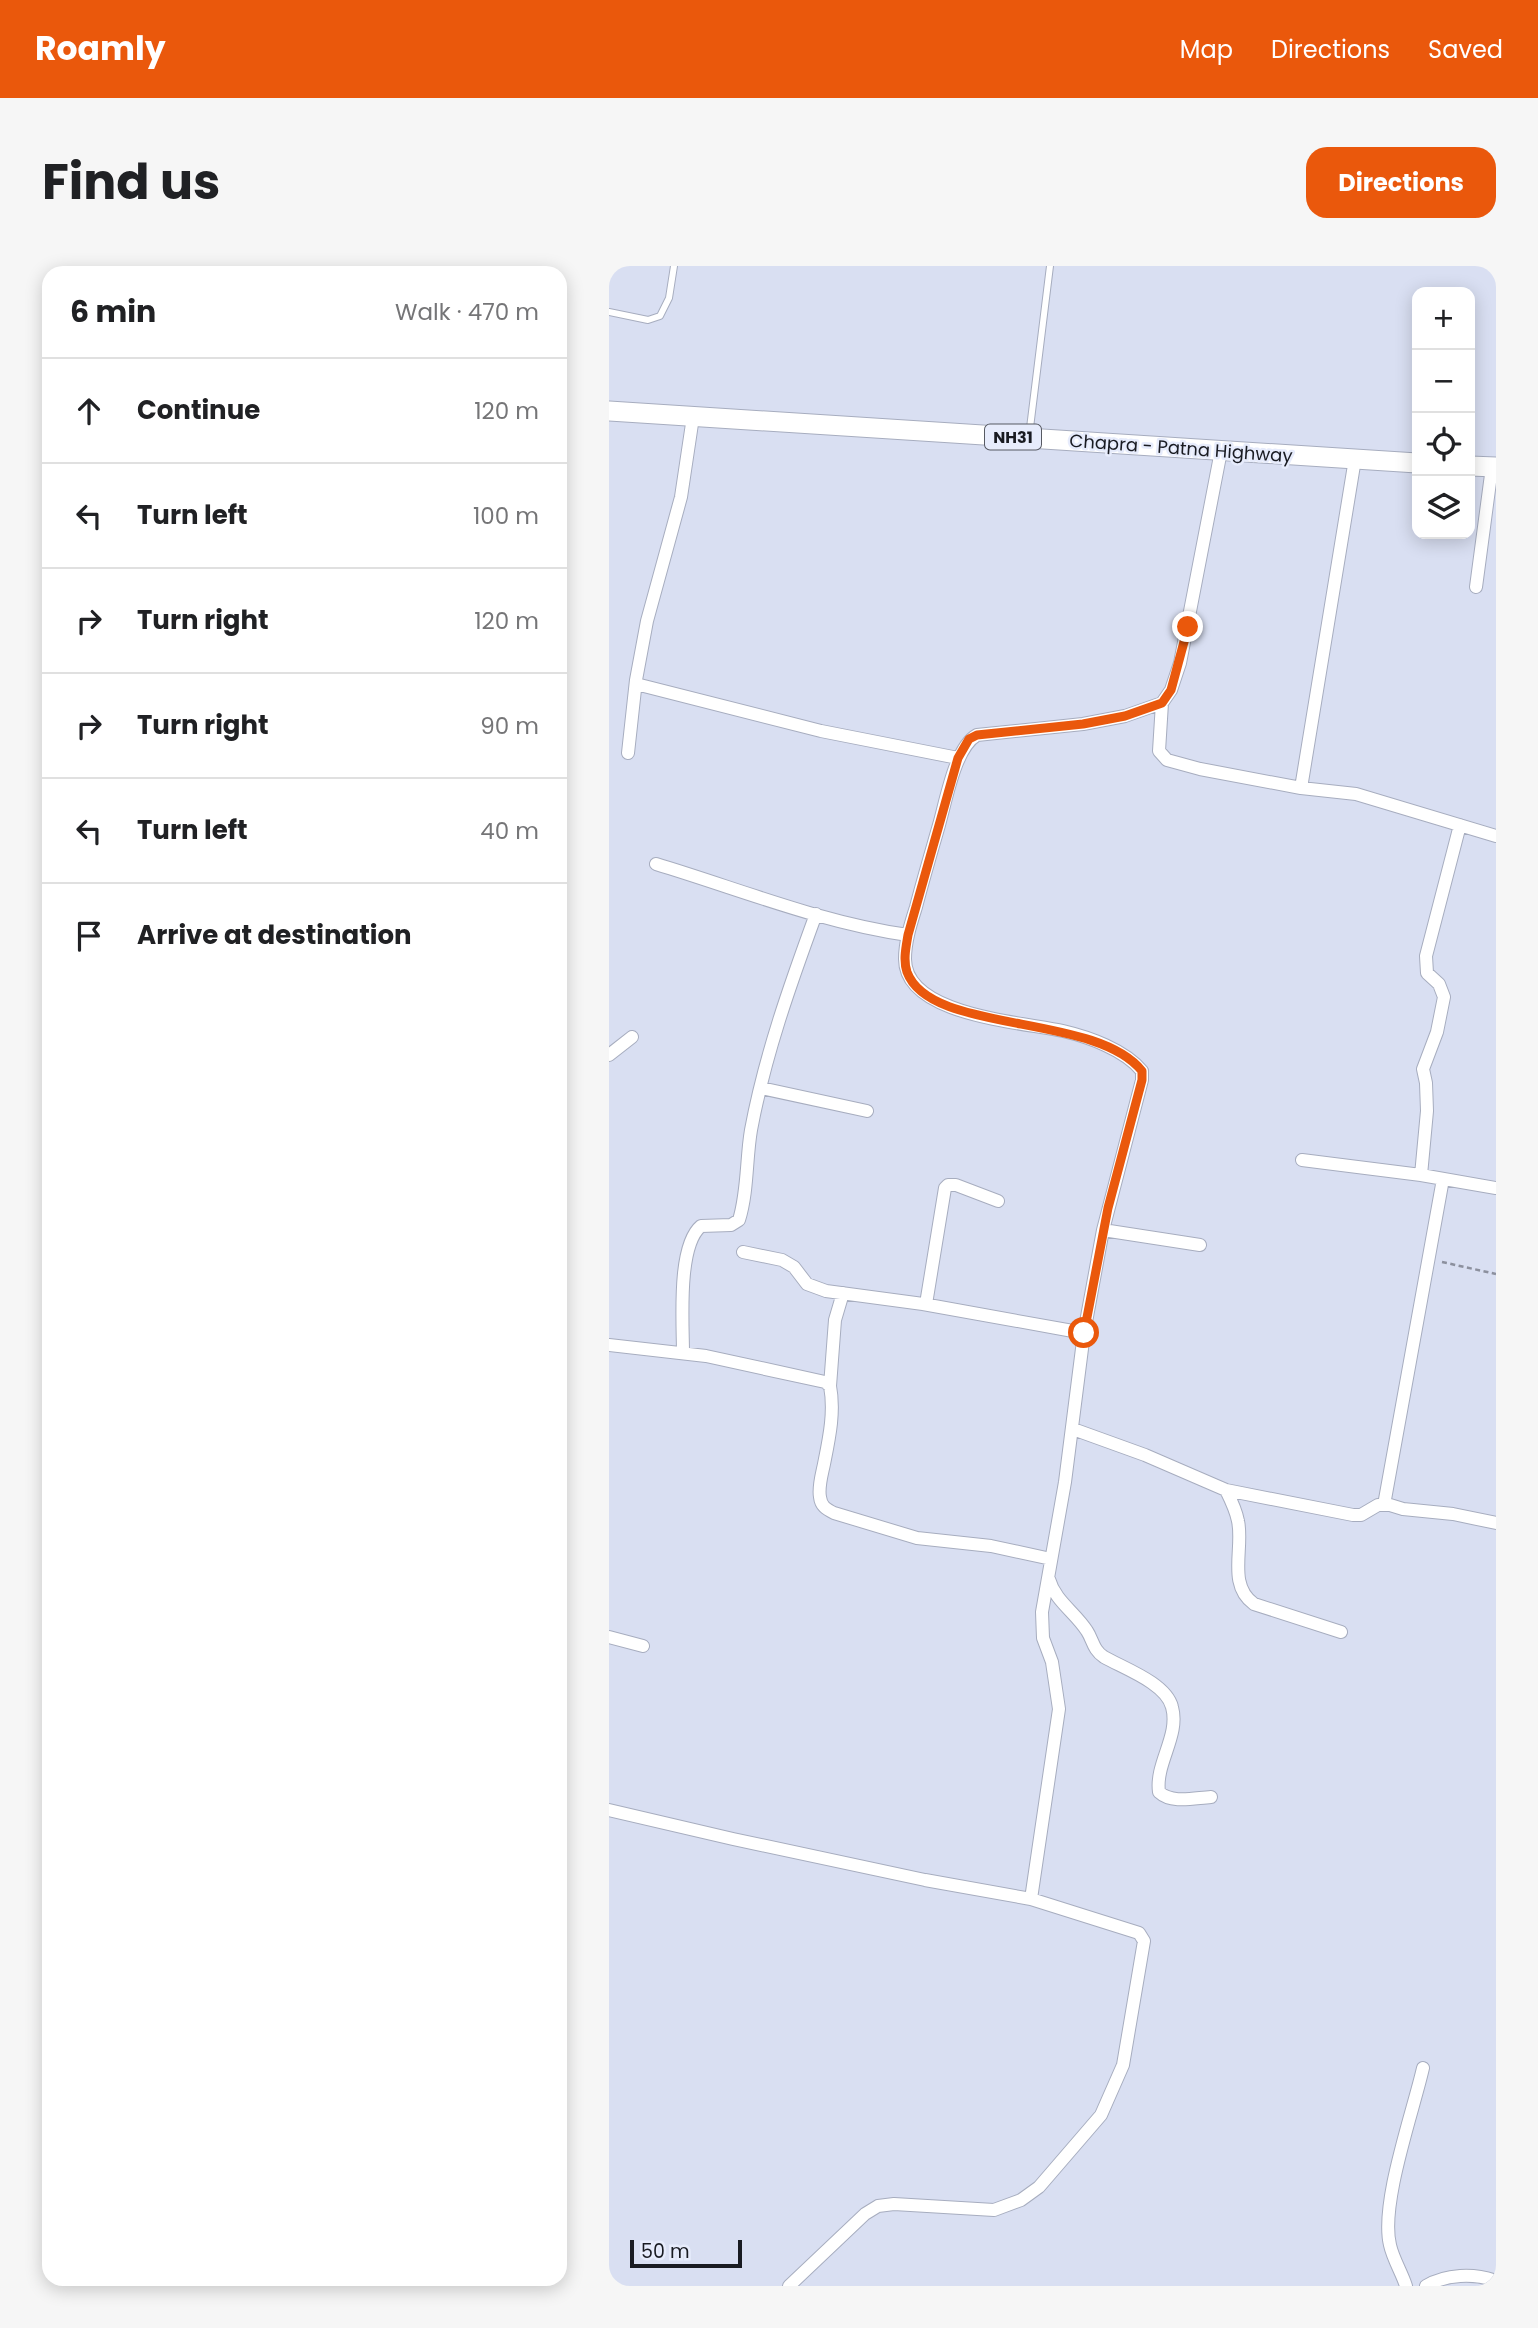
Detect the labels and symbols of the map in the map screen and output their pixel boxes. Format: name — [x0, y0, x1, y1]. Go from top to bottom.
road number: NH31 — [985, 424, 1041, 449]
street label: Chapra - Patna Highway — [1069, 428, 1293, 468]
route end — [1172, 611, 1203, 642]
route start — [1068, 1317, 1099, 1348]
scale bar — [630, 2237, 742, 2269]

